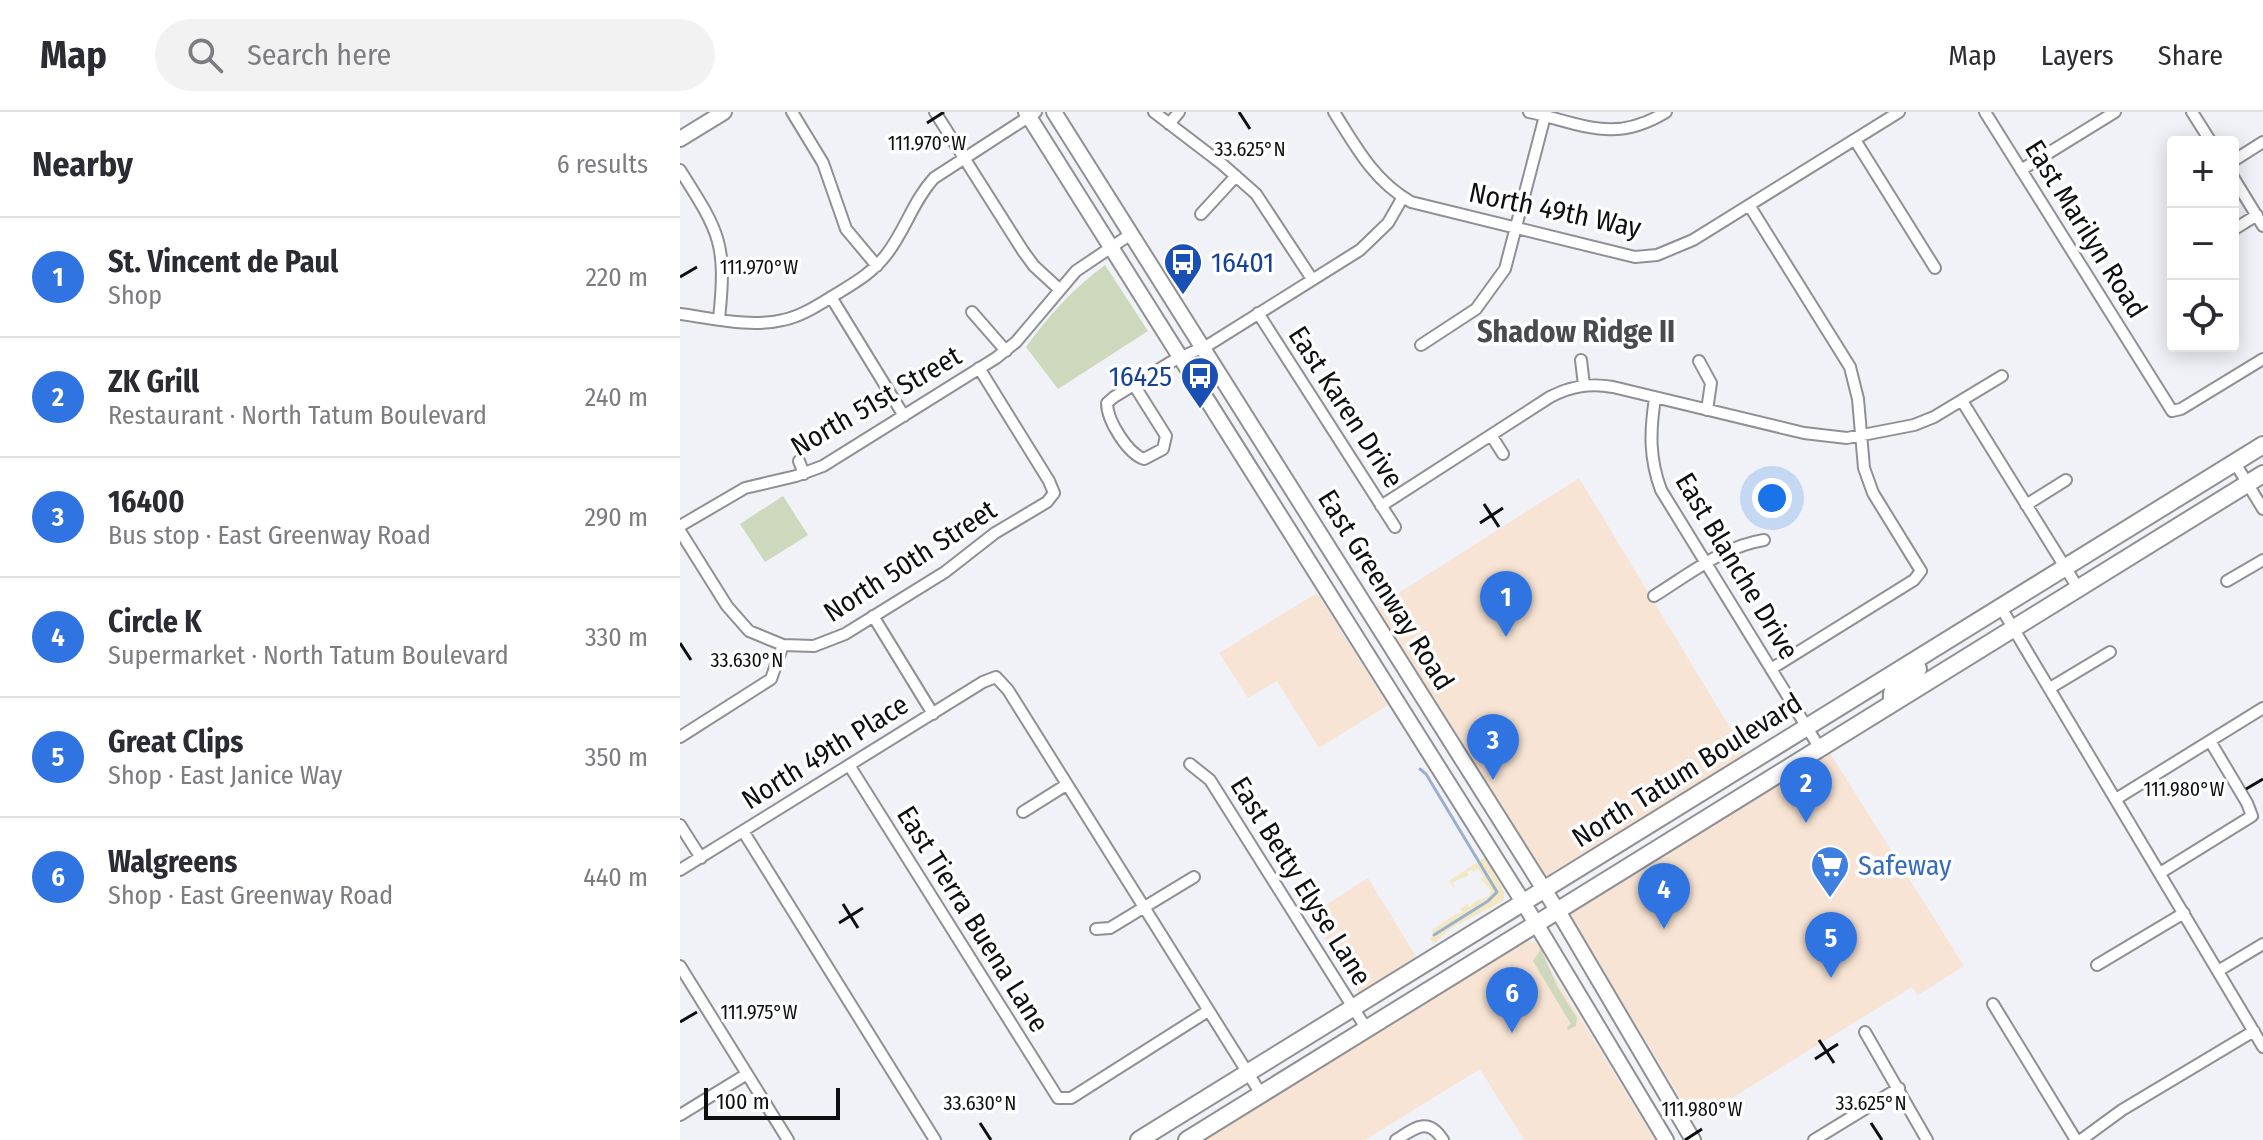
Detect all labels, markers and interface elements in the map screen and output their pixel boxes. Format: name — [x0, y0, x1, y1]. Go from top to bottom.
search box — [155, 19, 715, 91]
text: Map — [40, 32, 107, 78]
icon: search — [183, 33, 227, 77]
text: Search here — [247, 37, 391, 73]
text: Map — [1948, 39, 1997, 72]
text: Layers — [2041, 39, 2114, 72]
text: Share — [2158, 39, 2223, 72]
text: 111.970°W — [888, 131, 966, 155]
street label: East Marilyn Road — [2018, 134, 2154, 324]
map controls — [2167, 136, 2239, 352]
button: + — [2167, 136, 2239, 208]
text: 33.625°N — [1214, 137, 1286, 161]
text: Nearby — [32, 144, 133, 185]
text: 6 results — [557, 149, 648, 180]
street label: North 49th Way — [1466, 176, 1645, 244]
button: − — [2167, 208, 2239, 280]
bus stop icon: 16401 — [1162, 241, 1204, 296]
text: St. Vincent de Paul — [108, 244, 338, 280]
place label: 16401 — [1211, 246, 1274, 279]
text: 111.970°W — [720, 255, 798, 279]
text: 1 — [53, 262, 64, 293]
text: 220 m — [585, 262, 648, 293]
text: Shop — [108, 280, 162, 311]
button: locate — [2167, 280, 2239, 352]
district label: Shadow Ridge II — [1477, 314, 1675, 350]
street label: East Karen Drive — [1282, 320, 1410, 494]
street label: North 51st Street — [785, 339, 968, 463]
bus stop icon: 16425 — [1179, 355, 1221, 410]
place label: 16425 — [1109, 360, 1172, 393]
text: ZK Grill — [108, 364, 199, 400]
text: 2 — [52, 382, 64, 413]
text: 240 m — [585, 382, 648, 413]
text: Restaurant · North Tatum Boulevard — [108, 400, 487, 431]
street label: East Blanche Drive — [1668, 467, 1806, 665]
your location — [1752, 478, 1792, 518]
text: 16400 — [108, 484, 185, 520]
street label: East Greenway Road — [1311, 484, 1461, 696]
street label: North 50th Street — [818, 493, 1003, 629]
text: 3 — [52, 502, 64, 533]
text: 290 m — [584, 502, 648, 533]
text: Bus stop · East Greenway Road — [108, 520, 431, 551]
pin: 1 — [1480, 571, 1532, 637]
text: Circle K — [108, 604, 202, 640]
text: 4 — [51, 622, 65, 653]
text: 330 m — [585, 622, 648, 653]
text: Supermarket · North Tatum Boulevard — [108, 640, 509, 671]
text: 33.630°N — [711, 648, 783, 672]
street label: North Tatum Boulevard — [1566, 686, 1808, 854]
street label: North 49th Place — [736, 688, 914, 816]
pin: 3 — [1467, 714, 1519, 780]
text: Great Clips — [108, 724, 243, 760]
text: 5 — [52, 742, 64, 773]
text: 350 m — [585, 742, 648, 773]
pin: 2 — [1780, 757, 1832, 823]
text: Shop · East Janice Way — [108, 760, 342, 791]
street label: East Betty Elyse Lane — [1223, 771, 1379, 991]
text: 111.980°W — [2143, 777, 2225, 801]
street label: East Tierra Buena Lane — [890, 800, 1056, 1038]
text: Walgreens — [108, 844, 237, 880]
supermarket icon: Safeway — [1809, 844, 1851, 899]
place label: Safeway — [1858, 849, 1952, 882]
text: 6 — [51, 862, 65, 893]
text: 440 m — [583, 862, 648, 893]
pin: 4 — [1638, 863, 1690, 929]
text: Shop · East Greenway Road — [108, 880, 393, 911]
pin: 5 — [1805, 912, 1857, 978]
pin: 6 — [1486, 967, 1538, 1033]
text: 111.975°W — [720, 1000, 798, 1024]
scale bar — [704, 1084, 840, 1120]
text: 100 m — [716, 1088, 770, 1115]
text: 33.630°N — [944, 1091, 1016, 1115]
text: 33.625°N — [1835, 1091, 1907, 1115]
text: 111.980°W — [1661, 1097, 1743, 1121]

